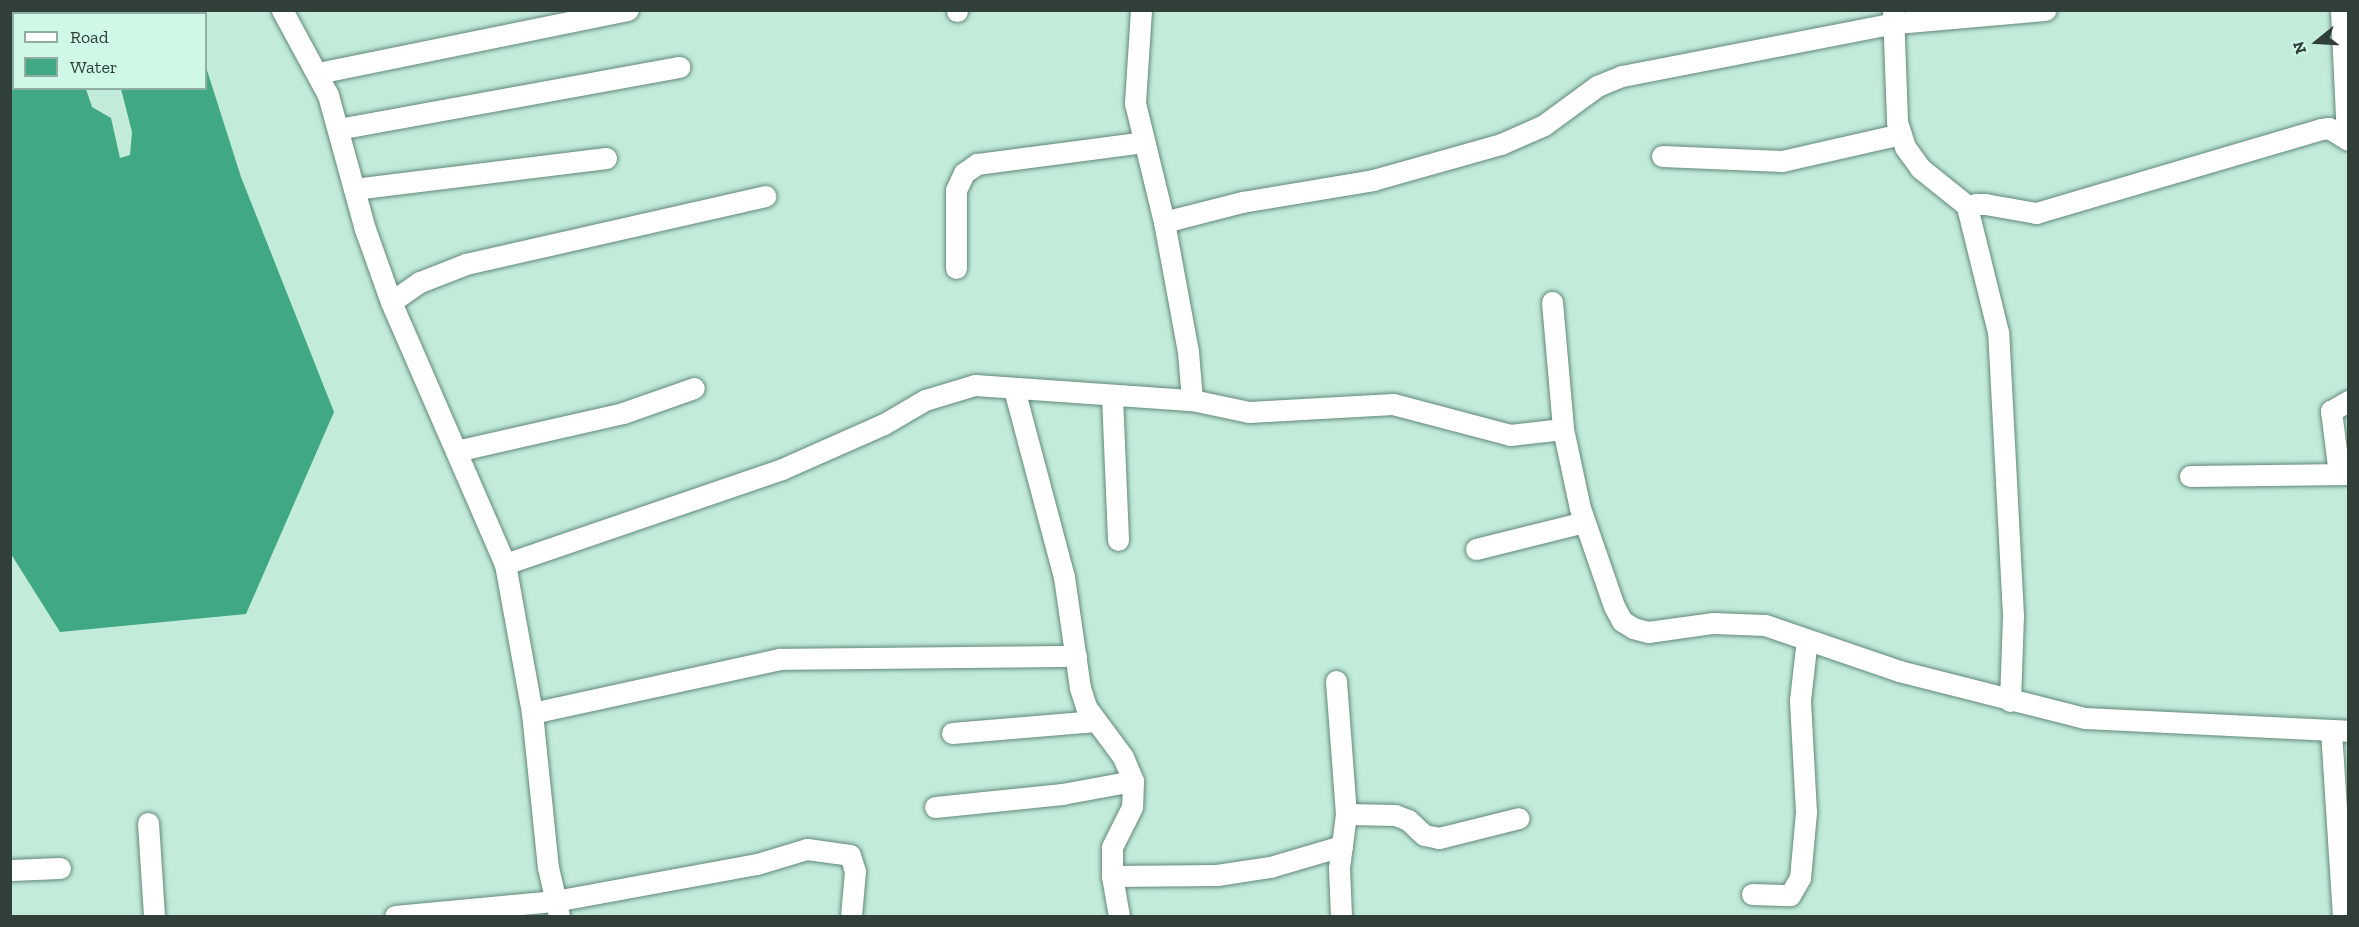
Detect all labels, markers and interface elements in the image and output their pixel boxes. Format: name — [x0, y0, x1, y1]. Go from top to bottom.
legend — [12, 12, 207, 90]
north arrow — [2287, 12, 2347, 72]
text: Road — [70, 26, 109, 48]
text: N — [2288, 39, 2310, 56]
text: Water — [70, 56, 117, 78]

